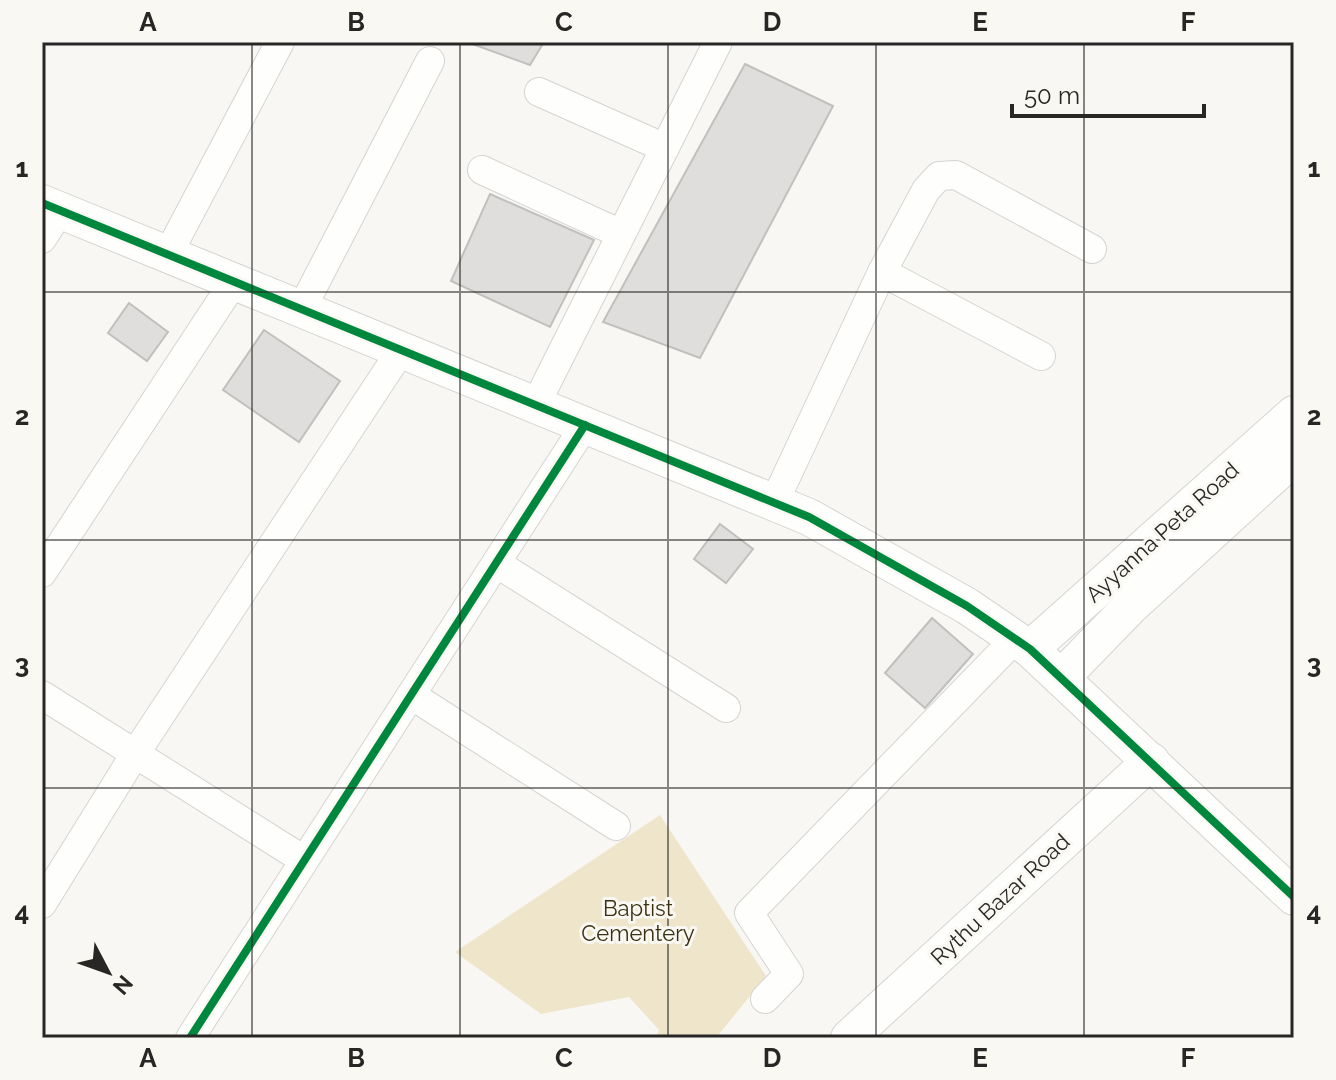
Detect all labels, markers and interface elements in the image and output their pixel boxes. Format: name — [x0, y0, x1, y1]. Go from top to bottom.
text: A — [139, 7, 157, 37]
text: B — [347, 7, 365, 37]
text: C — [555, 7, 573, 37]
text: D — [763, 7, 781, 37]
text: E — [972, 7, 988, 37]
text: F — [1181, 7, 1196, 37]
scale bar — [1012, 68, 1204, 118]
text: 50 m — [1024, 81, 1080, 110]
text: 1 — [16, 153, 29, 183]
text: 1 — [1308, 153, 1321, 183]
text: 2 — [15, 401, 29, 431]
text: 2 — [1307, 401, 1321, 431]
street label: Ayyanna Peta Road — [1080, 456, 1244, 608]
text: 3 — [15, 649, 29, 679]
text: 3 — [1307, 649, 1321, 679]
street label: Rythu Bazar Road — [925, 828, 1075, 970]
park label: Baptist Cementery — [581, 895, 695, 946]
text: 4 — [15, 897, 29, 927]
text: 4 — [1307, 897, 1321, 927]
north arrow — [68, 932, 148, 1012]
text: N — [108, 970, 138, 1000]
text: A — [139, 1043, 157, 1073]
text: B — [347, 1043, 365, 1073]
text: C — [555, 1043, 573, 1073]
text: D — [763, 1043, 781, 1073]
text: E — [972, 1043, 988, 1073]
text: F — [1181, 1043, 1196, 1073]

